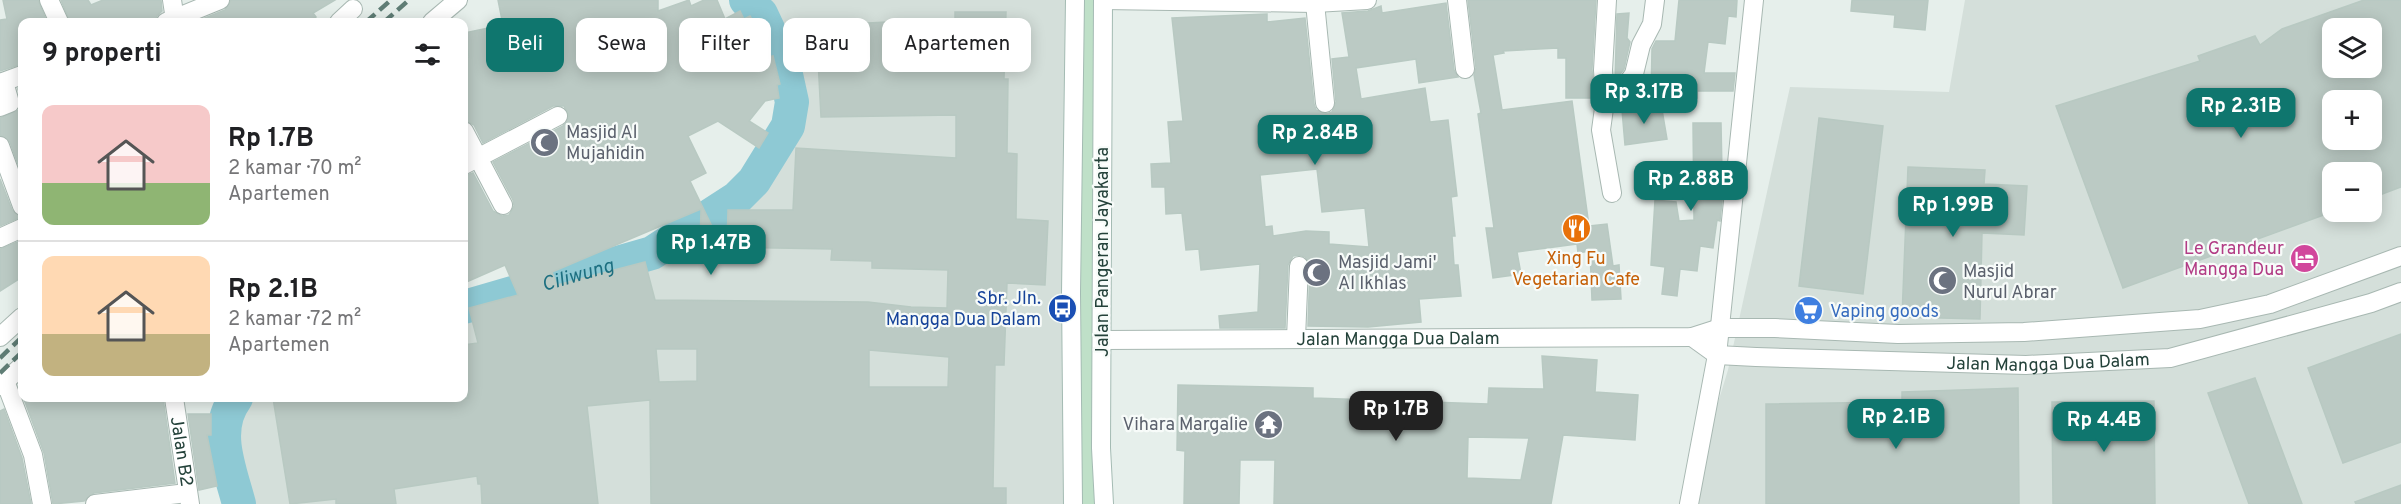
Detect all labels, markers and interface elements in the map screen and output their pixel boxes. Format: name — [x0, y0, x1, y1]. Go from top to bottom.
chip: Beli — [486, 18, 564, 72]
chip: Sewa — [576, 18, 667, 72]
chip: Filter — [679, 18, 771, 72]
chip: Baru — [783, 18, 870, 72]
chip: Apartemen — [882, 18, 1031, 72]
map controls — [2322, 18, 2382, 222]
button: layers — [2322, 18, 2382, 78]
text: 9 properti — [42, 38, 162, 71]
icon: filters — [411, 38, 444, 71]
pin: Rp 3.17B — [1582, 74, 1706, 125]
text: Rp 3.17B — [1604, 80, 1684, 106]
pin: Rp 2.31B — [2179, 88, 2303, 139]
button: + — [2322, 90, 2382, 150]
text: Rp 2.31B — [2200, 94, 2282, 120]
pin: Rp 2.84B — [1253, 115, 1377, 166]
text: Rp 2.84B — [1272, 121, 1358, 147]
place label: Masjid Al Mujahidin — [566, 122, 645, 166]
text: Rp 1.7B — [228, 123, 314, 156]
mosque icon: Masjid Al Mujahidin — [529, 126, 561, 158]
icon: home — [90, 129, 162, 201]
street label: Jalan Pangeran Jayakarta — [1092, 147, 1115, 357]
text: 2 kamar · 70 m² — [228, 156, 362, 182]
pin: Rp 2.88B — [1629, 161, 1753, 212]
button: − — [2322, 162, 2382, 222]
text: Rp 2.88B — [1648, 167, 1734, 193]
text: Apartemen — [228, 182, 330, 208]
pin: Rp 1.99B — [1891, 187, 2015, 238]
text: Rp 1.99B — [1912, 193, 1994, 219]
restaurant icon: Xing Fu Vegetarian Cafe — [1560, 213, 1592, 245]
pin: Rp 1.47B — [649, 225, 773, 276]
text: Rp 1.47B — [671, 231, 751, 257]
place label: Le Grandeur Mangga Dua — [2184, 238, 2284, 282]
hotel icon: Le Grandeur Mangga Dua — [2289, 242, 2321, 274]
place label: Xing Fu Vegetarian Cafe — [1512, 248, 1640, 292]
place label: Masjid Jami' Al Ikhlas — [1338, 252, 1437, 296]
water label: Ciliwung — [539, 253, 618, 299]
mosque icon: Masjid Jami' Al Ikhlas — [1301, 256, 1333, 288]
place label: Masjid Nurul Abrar — [1963, 261, 2057, 305]
mosque icon: Masjid Nurul Abrar — [1926, 265, 1958, 297]
text: Rp 2.1B — [228, 274, 318, 307]
icon: home — [90, 280, 162, 352]
place label: Sbr. Jln. Mangga Dua Dalam — [886, 288, 1041, 332]
bus stop icon: Sbr. Jln. Mangga Dua Dalam — [1046, 292, 1078, 324]
supermarket icon: Vaping goods — [1793, 295, 1825, 327]
place label: Vaping goods — [1830, 301, 1939, 324]
text: 2 kamar · 72 m² — [228, 307, 361, 333]
street label: Jalan Mangga Dua Dalam — [1296, 328, 1500, 352]
text: Apartemen — [228, 333, 330, 359]
street label: Jalan Mangga Dua Dalam — [1946, 349, 2150, 378]
pin: Rp 1.7B — [1341, 391, 1451, 442]
text: Rp 1.7B — [1363, 397, 1429, 423]
pin: Rp 2.1B — [1841, 399, 1951, 450]
pin: Rp 4.4B — [2049, 402, 2159, 453]
text: Rp 2.1B — [1861, 405, 1931, 431]
temple icon: Vihara Margalie — [1253, 408, 1285, 440]
text: Rp 4.4B — [2067, 408, 2141, 434]
place label: Vihara Margalie — [1123, 414, 1248, 437]
street label: Jalan B2 — [164, 415, 197, 488]

